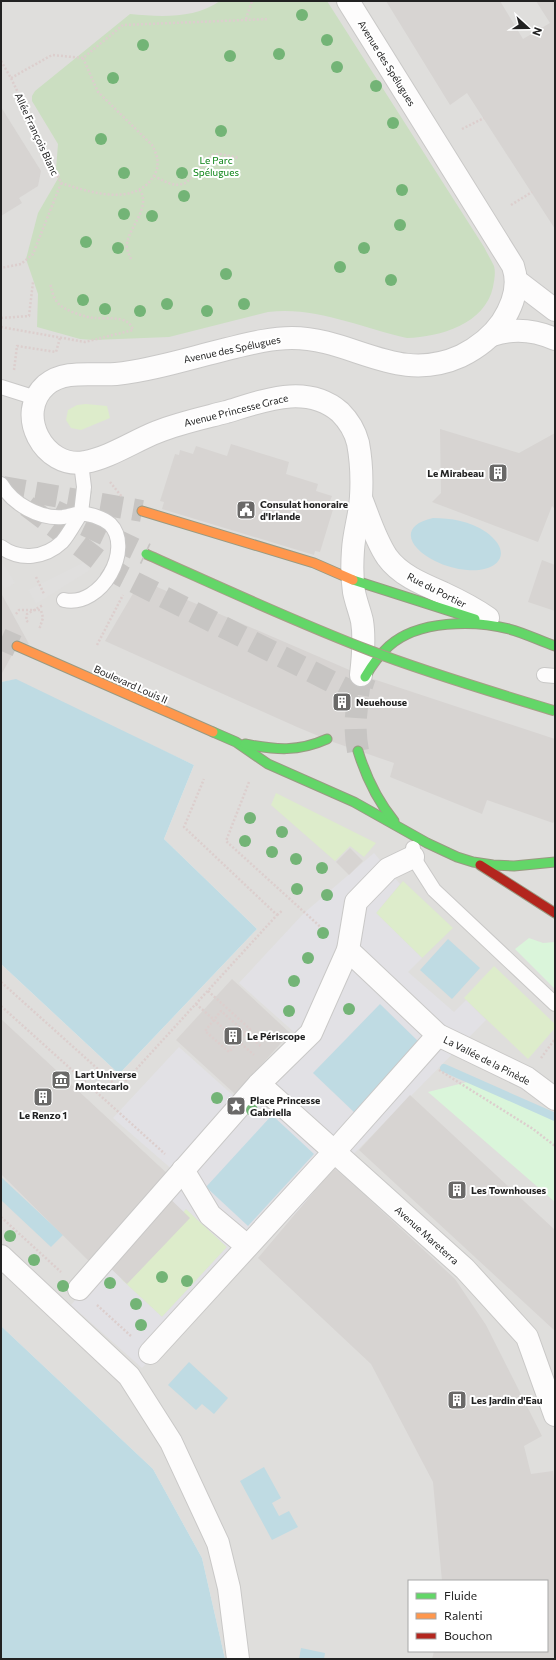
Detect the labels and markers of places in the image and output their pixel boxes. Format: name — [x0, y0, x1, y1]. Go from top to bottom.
building icon: Le Mirabeau — [487, 462, 509, 484]
place label: Le Mirabeau — [427, 467, 484, 479]
place label: Consulat honoraire d'Irlande — [260, 498, 348, 522]
public building icon: Consulat honoraire d'Irlande — [235, 499, 257, 521]
building icon: Neuehouse — [331, 691, 353, 713]
place label: Neuehouse — [356, 696, 407, 708]
building icon: Le Périscope — [222, 1025, 244, 1047]
place label: Le Périscope — [247, 1030, 305, 1042]
place label: Lart Universe Montecarlo — [75, 1068, 137, 1092]
museum icon: Lart Universe Montecarlo — [50, 1069, 72, 1091]
building icon: Le Renzo 1 — [32, 1086, 54, 1108]
place label: Place Princesse Gabriella — [250, 1094, 320, 1118]
place icon: Place Princesse Gabriella — [225, 1095, 247, 1117]
place label: Le Renzo 1 — [19, 1109, 67, 1121]
building icon: Les Townhouses — [446, 1179, 468, 1201]
place label: Les Townhouses — [471, 1184, 547, 1196]
building icon: Les Jardin d'Eau — [446, 1389, 468, 1411]
place label: Les Jardin d'Eau — [471, 1394, 543, 1406]

